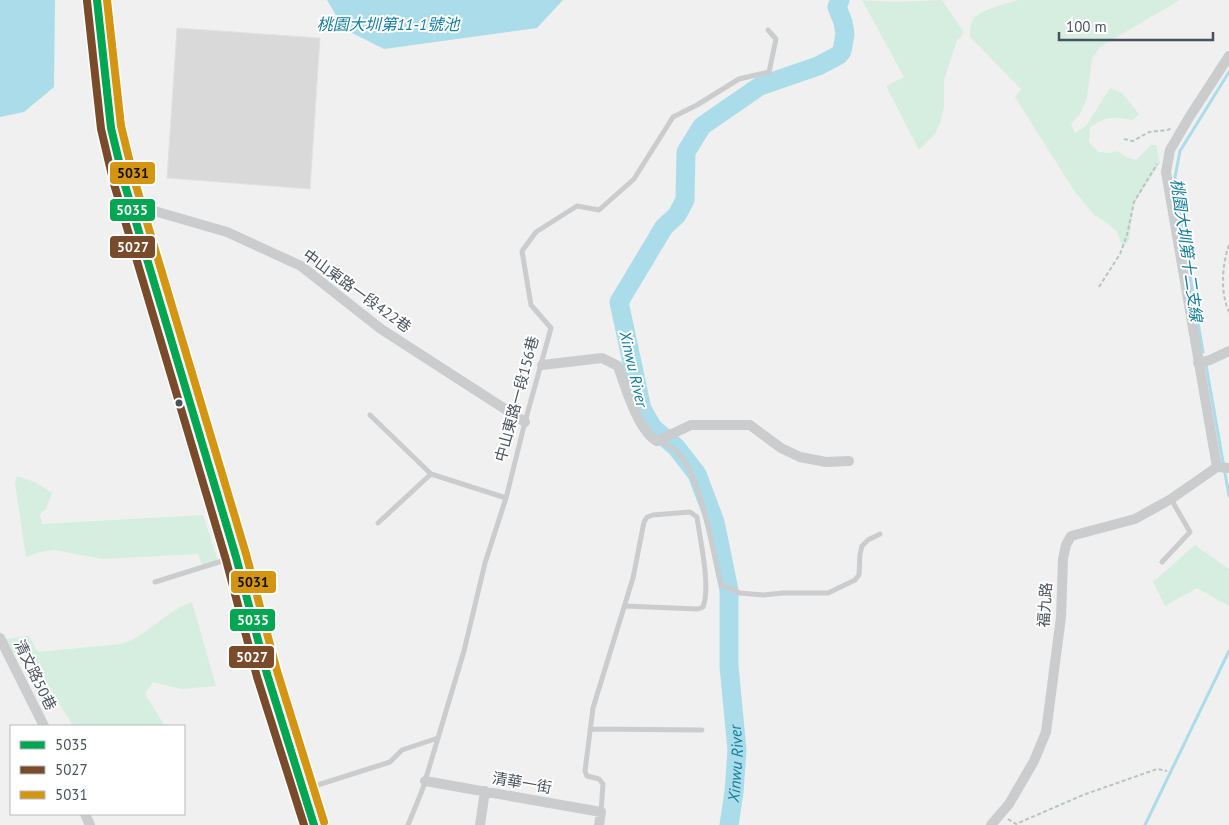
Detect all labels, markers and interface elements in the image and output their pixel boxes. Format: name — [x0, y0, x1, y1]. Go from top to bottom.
scale bar — [1059, 10, 1213, 42]
water label: 桃園大圳第11-1號池 — [317, 14, 461, 34]
text: 100 m — [1066, 17, 1107, 36]
line badge: 5031 — [109, 161, 156, 185]
text: 5031 — [117, 164, 149, 182]
water label: 桃園大圳第十二支線 — [1167, 177, 1207, 325]
line badge: 5035 — [109, 198, 156, 222]
text: 5035 — [116, 201, 148, 219]
line badge: 5027 — [109, 235, 156, 259]
text: 5027 — [117, 238, 149, 256]
street label: 中山東路一段422巷 — [299, 245, 415, 336]
water label: Xinwu River — [615, 328, 653, 411]
street label: 中山東路一段156巷 — [491, 334, 542, 464]
unlabelled marker — [174, 398, 184, 408]
line badge: 5031 — [230, 570, 277, 594]
text: 5031 — [237, 573, 269, 591]
street label: 福九路 — [1033, 582, 1056, 628]
line badge: 5035 — [229, 608, 276, 632]
text: 5035 — [237, 611, 269, 629]
street label: 清文路50巷 — [10, 636, 61, 713]
line badge: 5027 — [228, 645, 275, 669]
text: 5027 — [236, 648, 268, 666]
water label: Xinwu River — [722, 722, 747, 805]
legend — [10, 725, 185, 815]
text: 5035 — [55, 735, 88, 754]
text: 5027 — [55, 760, 88, 779]
street label: 清華一街 — [491, 768, 553, 797]
text: 5031 — [55, 785, 88, 804]

